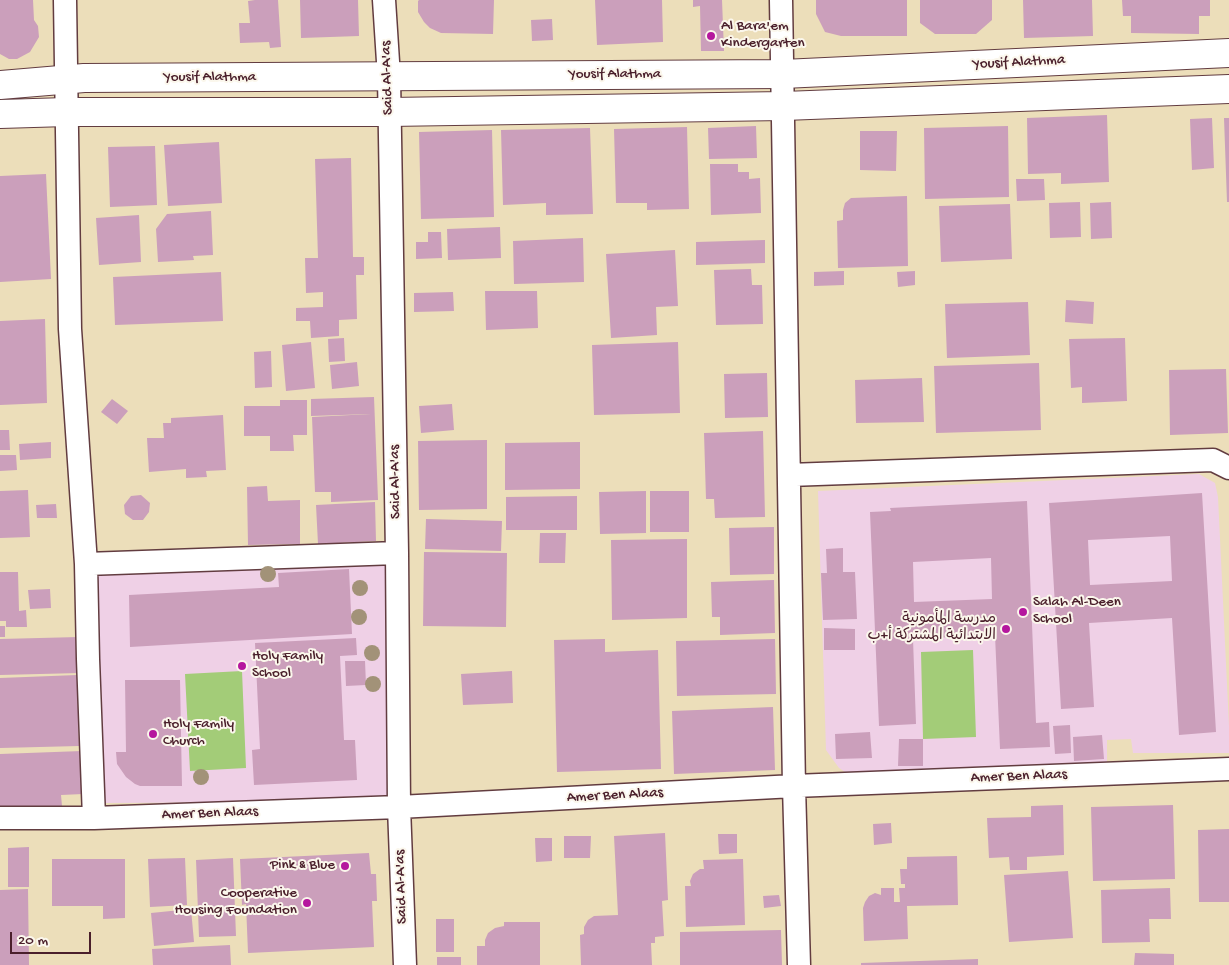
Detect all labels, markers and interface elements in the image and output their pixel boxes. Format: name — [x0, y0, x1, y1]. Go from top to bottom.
place label: Al Bara'em Kindergarten — [721, 18, 805, 53]
marker: Al Bara'em Kindergarten — [705, 30, 717, 42]
street label: Said Al-A'as — [378, 41, 398, 115]
street label: Yousif Alathma — [972, 52, 1066, 74]
street label: Yousif Alathma — [569, 66, 661, 84]
street label: Yousif Alathma — [164, 69, 256, 87]
street label: Said Al-A'as — [386, 445, 406, 519]
place label: Salah Al-Deen School — [1033, 594, 1121, 629]
marker: Salah Al-Deen School — [1017, 606, 1029, 618]
place label: مدرسة المأمونية الابتدائية المشتركة أ+ب — [868, 611, 996, 646]
marker: مدرسة المأمونية الابتدائية المشتركة أ+ب — [1000, 623, 1012, 635]
place label: Holy Family School — [252, 648, 323, 683]
marker: Holy Family School — [236, 660, 248, 672]
place label: Holy Family Church — [163, 716, 234, 751]
marker: Holy Family Church — [147, 728, 159, 740]
street label: Amer Ben Alaas — [970, 766, 1068, 788]
street label: Amer Ben Alaas — [566, 784, 664, 808]
street label: Amer Ben Alaas — [161, 803, 259, 825]
street label: Said Al-A'as — [392, 850, 412, 924]
place label: Pink & Blue — [270, 857, 335, 875]
marker: Pink & Blue — [339, 860, 351, 872]
place label: Cooperative Housing Foundation — [175, 885, 297, 920]
marker: Cooperative Housing Foundation — [301, 897, 313, 909]
scale bar — [12, 922, 94, 954]
text: 20 m — [18, 932, 48, 950]

